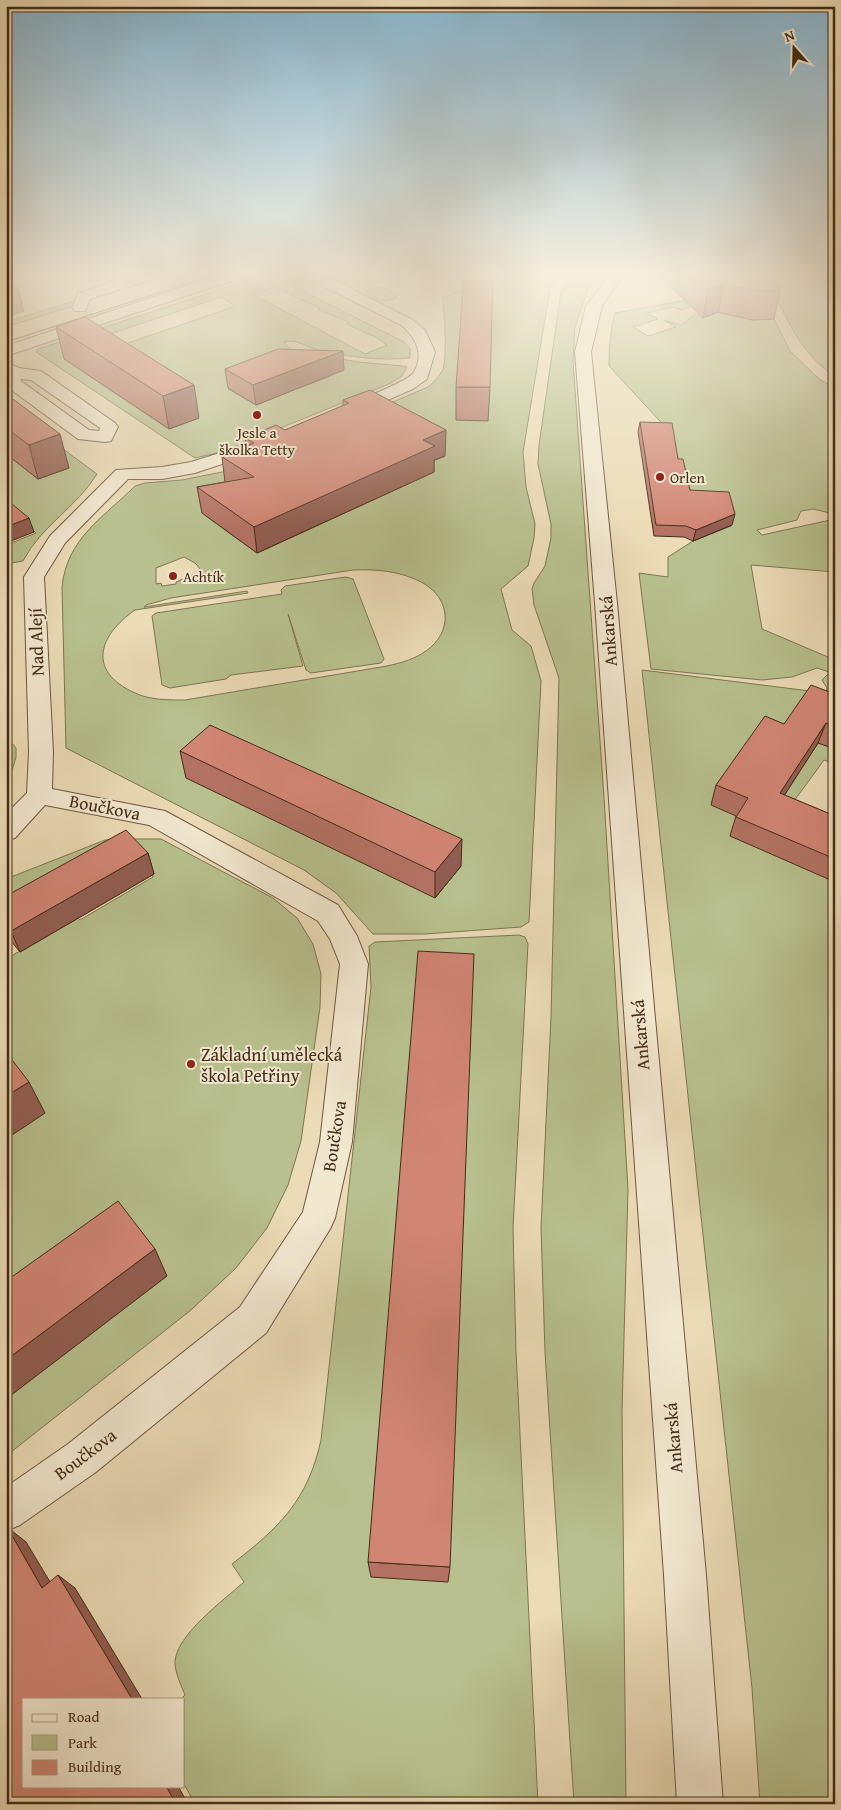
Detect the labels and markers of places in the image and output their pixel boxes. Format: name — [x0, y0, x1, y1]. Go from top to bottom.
marker: Jesle a školka Tetty — [251, 409, 263, 421]
place label: Jesle a školka Tetty — [219, 422, 296, 460]
place label: Orlen — [670, 467, 706, 488]
marker: Orlen — [654, 471, 666, 483]
place label: Achtík — [183, 566, 224, 587]
marker: Achtík — [167, 570, 179, 582]
place label: Základní umělecká škola Petřiny — [201, 1041, 343, 1089]
marker: Základní umělecká škola Petřiny — [185, 1058, 197, 1070]

